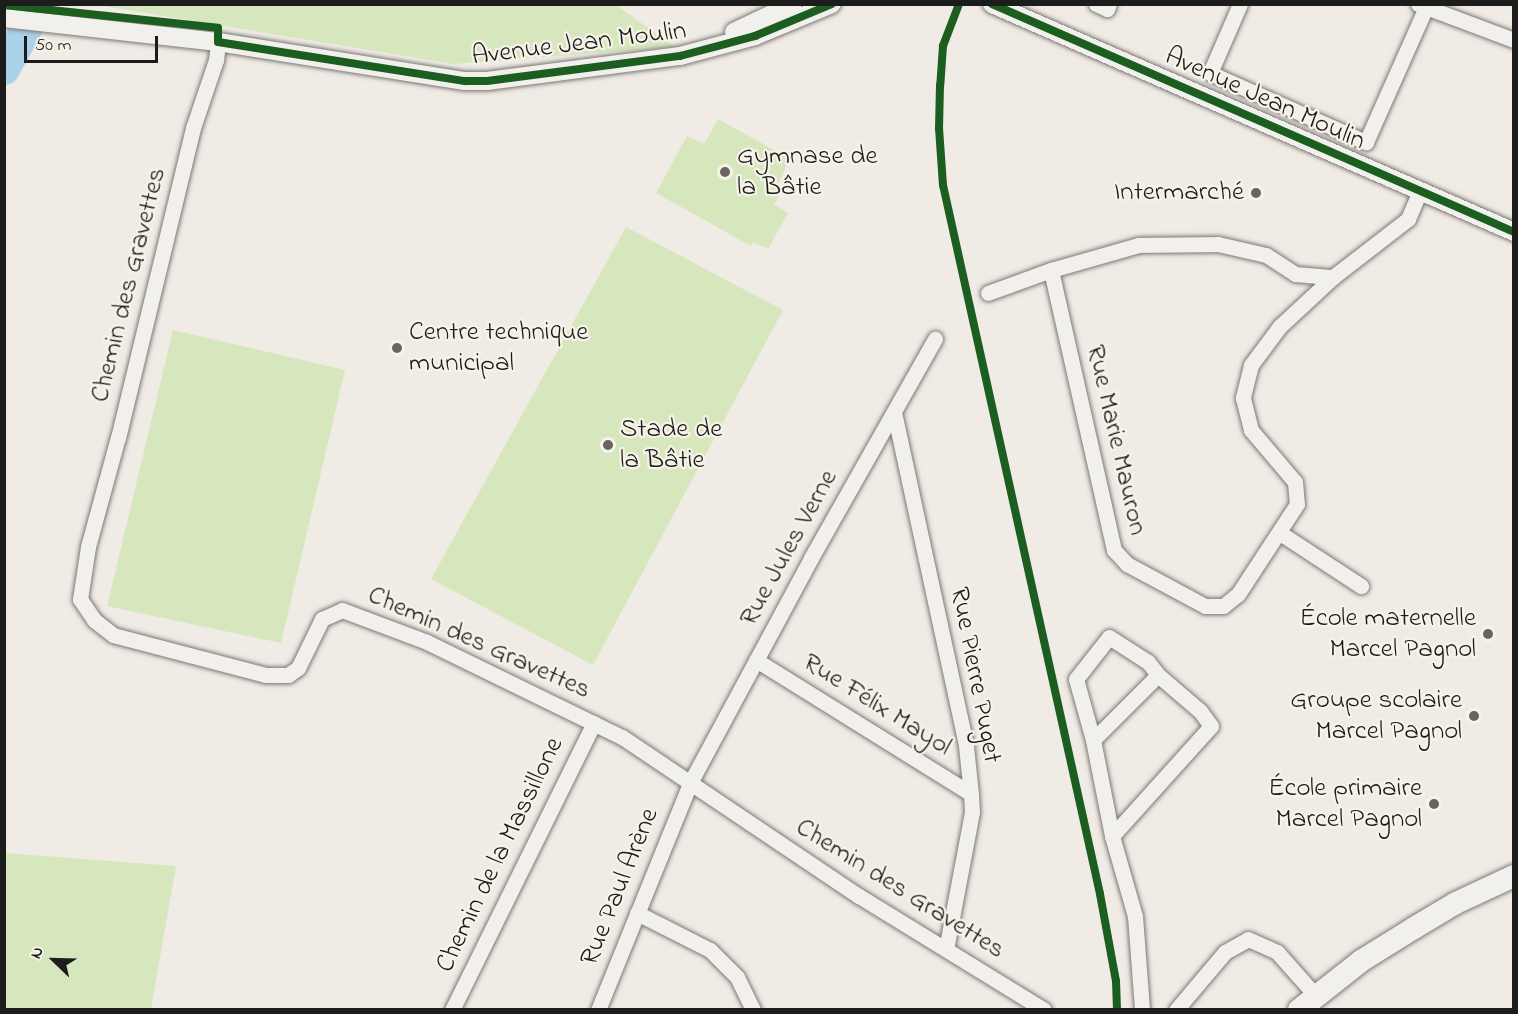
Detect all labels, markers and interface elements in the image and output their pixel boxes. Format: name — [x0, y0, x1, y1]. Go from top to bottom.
street label: Avenue Jean Moulin — [470, 15, 688, 73]
scale bar — [27, 24, 160, 62]
text: 50 m — [35, 33, 72, 59]
street label: Avenue Jean Moulin — [1160, 40, 1370, 158]
place label: Gymnase de la Bâtie — [737, 140, 878, 203]
street label: Chemin des Gravettes — [84, 164, 174, 406]
marker: Gymnase de la Bâtie — [718, 165, 732, 179]
place label: Intermarché — [1114, 177, 1244, 209]
marker: Intermarché — [1249, 186, 1263, 200]
place label: Centre technique municipal — [409, 316, 588, 379]
marker: Centre technique municipal — [390, 341, 404, 355]
street label: Rue Marie Mauron — [1078, 342, 1154, 538]
place label: Stade de la Bâtie — [620, 413, 722, 476]
marker: Stade de la Bâtie — [601, 438, 615, 452]
street label: Rue Jules Verne — [733, 464, 845, 632]
street label: Chemin des Gravettes — [363, 579, 595, 707]
street label: Rue Pierre Puget — [942, 584, 1008, 766]
place label: École maternelle Marcel Pagnol — [1299, 602, 1476, 665]
marker: École maternelle Marcel Pagnol — [1481, 627, 1495, 641]
street label: Rue Félix Mayol — [797, 646, 957, 764]
place label: Groupe scolaire Marcel Pagnol — [1290, 684, 1462, 747]
marker: Groupe scolaire Marcel Pagnol — [1467, 709, 1481, 723]
street label: Chemin de la Massillone — [429, 732, 571, 978]
place label: École primaire Marcel Pagnol — [1268, 772, 1422, 835]
marker: École primaire Marcel Pagnol — [1427, 797, 1441, 811]
street label: Rue Paul Arène — [574, 804, 666, 970]
street label: Chemin des Gravettes — [789, 812, 1011, 966]
north arrow — [24, 930, 84, 990]
text: N — [24, 943, 51, 963]

